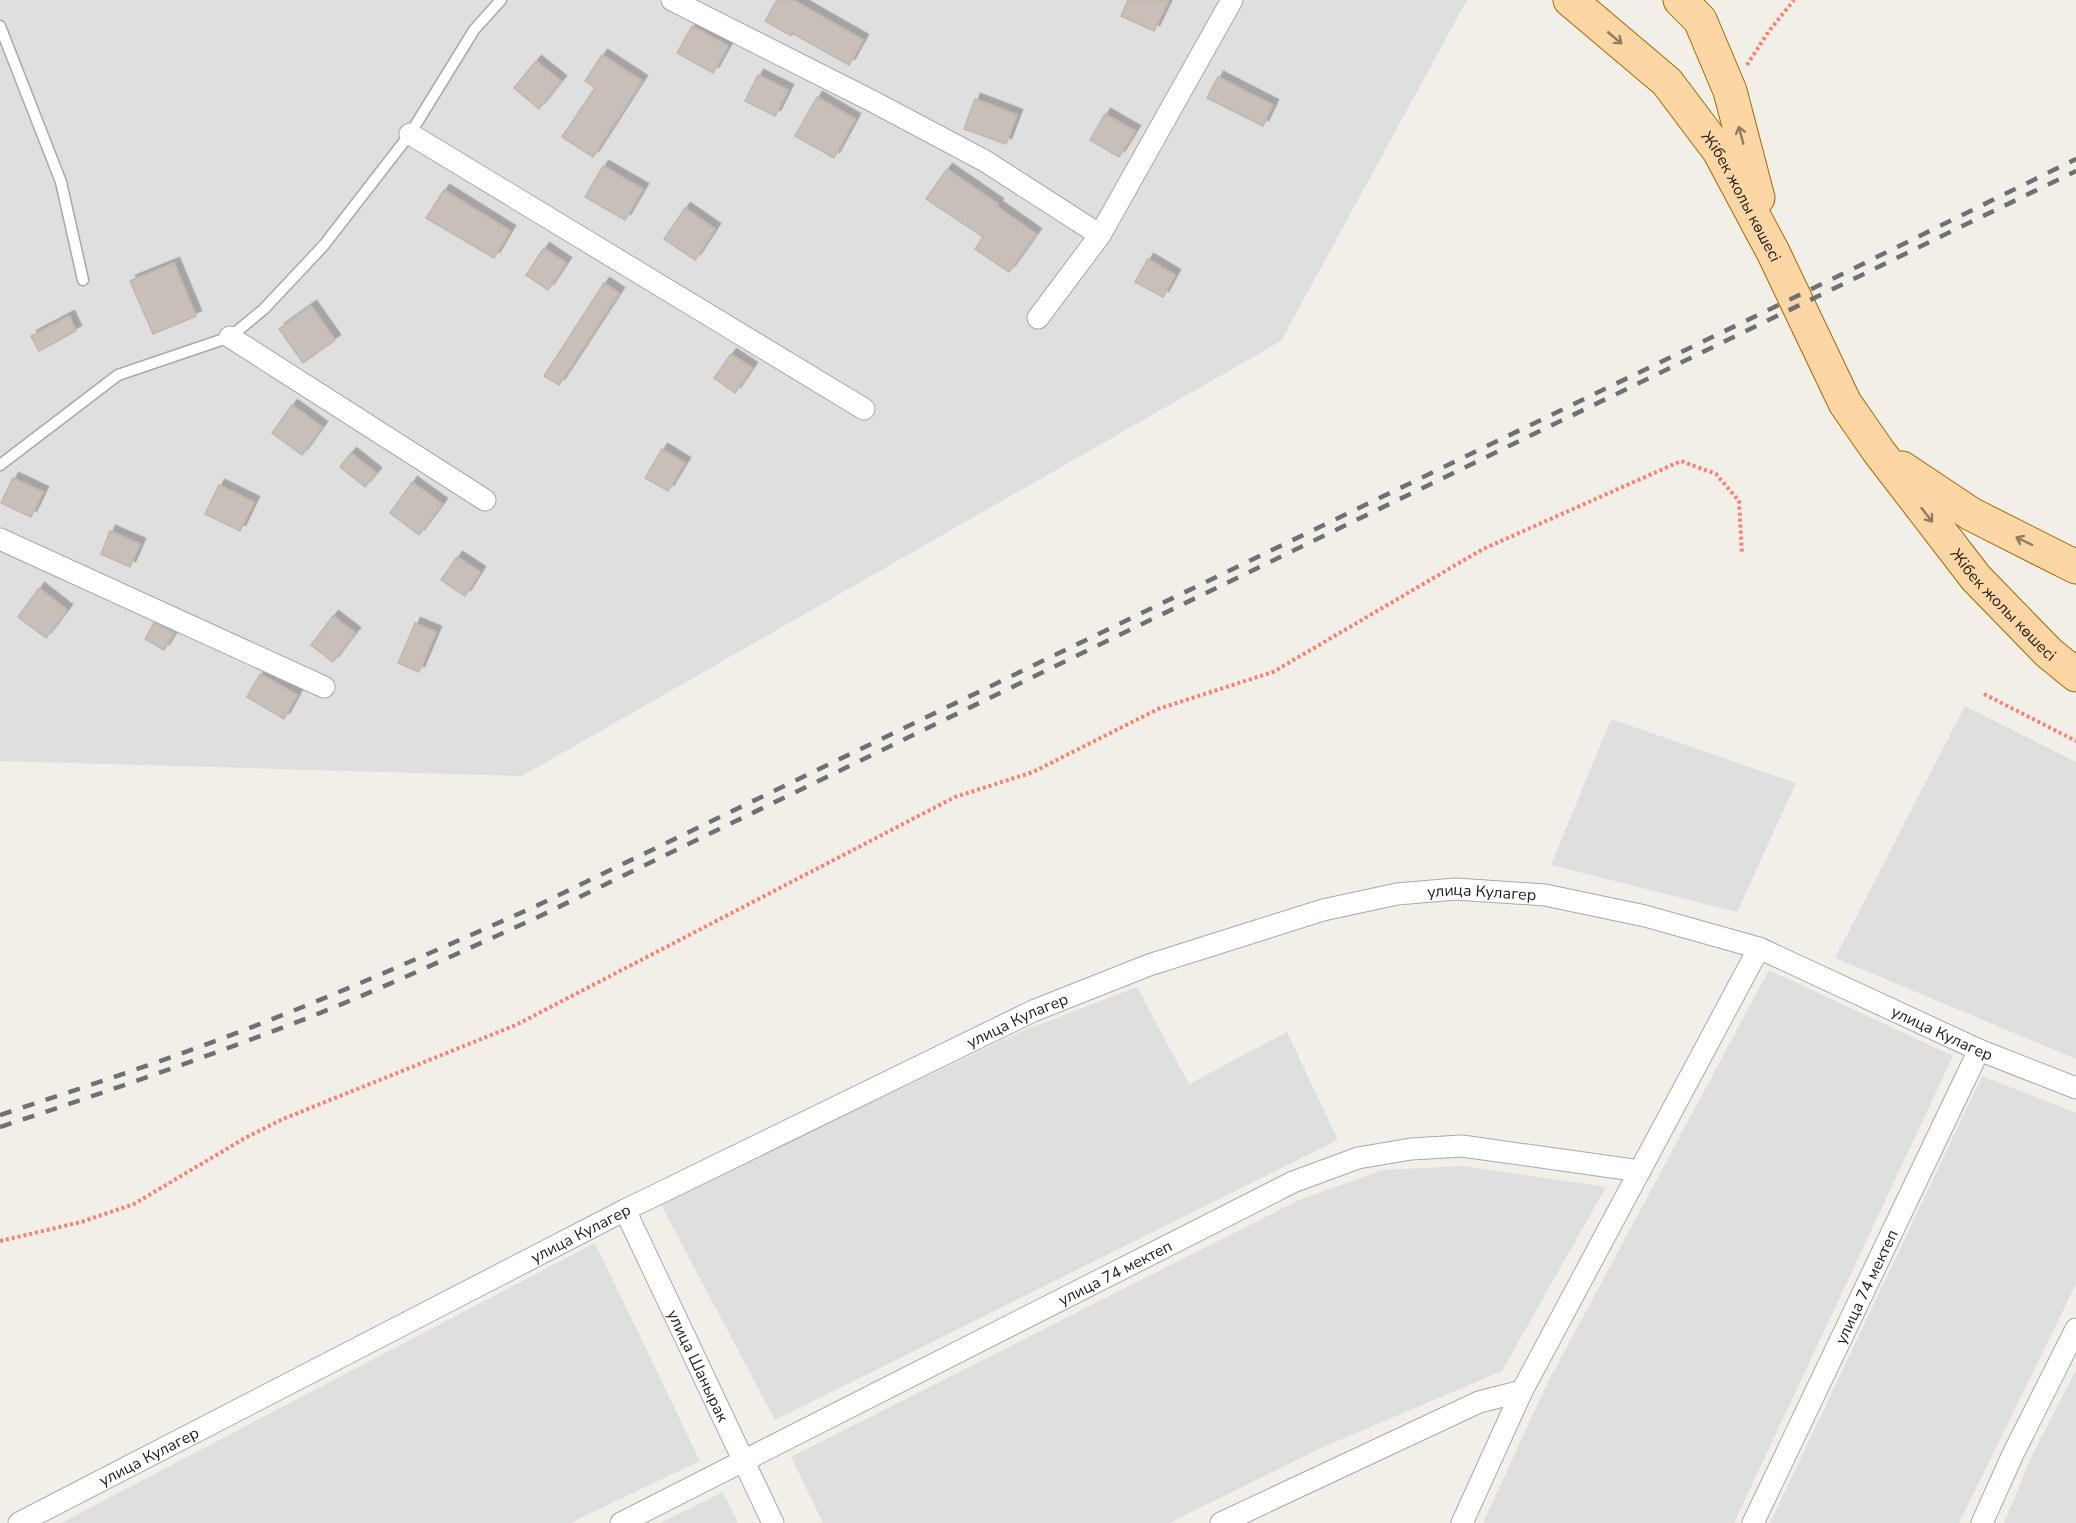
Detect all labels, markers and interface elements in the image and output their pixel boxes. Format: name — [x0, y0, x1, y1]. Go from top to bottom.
one-way arrow — [1607, 31, 1622, 45]
one-way arrow — [1735, 126, 1747, 145]
street label: Жібек жолы көшесі — [1696, 127, 1786, 266]
one-way arrow — [1921, 506, 1934, 522]
one-way arrow — [2015, 535, 2033, 547]
street label: Жібек жолы көшесі — [1945, 544, 2061, 667]
street label: улица Кулагер — [1426, 879, 1537, 906]
street label: улица Кулагер — [963, 988, 1072, 1054]
street label: улица Кулагер — [1888, 1001, 1996, 1066]
street label: улица Кулагер — [527, 1199, 635, 1269]
street label: улица 74 мектеп — [1830, 1226, 1904, 1348]
street label: улица 74 мектеп — [1055, 1235, 1176, 1311]
street label: улица Шанырак — [662, 1306, 734, 1426]
street label: улица Кулагер — [95, 1422, 203, 1492]

